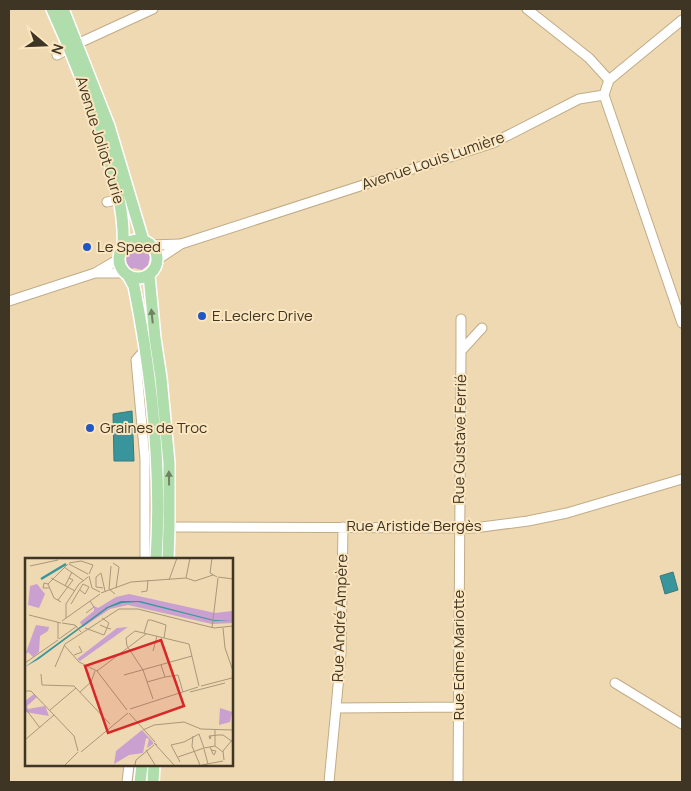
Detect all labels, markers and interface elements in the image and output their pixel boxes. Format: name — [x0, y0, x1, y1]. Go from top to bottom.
north arrow — [20, 20, 70, 70]
text: N — [47, 42, 68, 57]
street label: Avenue Joliot Curie — [71, 73, 130, 206]
street label: Avenue Louis Lumière — [359, 126, 507, 195]
place label: Le Speed — [97, 236, 161, 257]
marker: Le Speed — [81, 241, 93, 253]
place label: E.Leclerc Drive — [212, 305, 313, 326]
one-way arrow — [148, 308, 156, 324]
marker: E.Leclerc Drive — [196, 310, 208, 322]
street label: Rue Gustave Ferrié — [448, 374, 471, 504]
place label: Graines de Troc — [100, 417, 207, 438]
marker: Graines de Troc — [84, 422, 96, 434]
one-way arrow — [165, 470, 173, 486]
street label: Rue Aristide Bergès — [346, 515, 482, 536]
street label: Rue André Ampère — [327, 553, 352, 683]
inset map — [25, 558, 232, 766]
street label: Rue Edme Mariotte — [448, 589, 469, 720]

